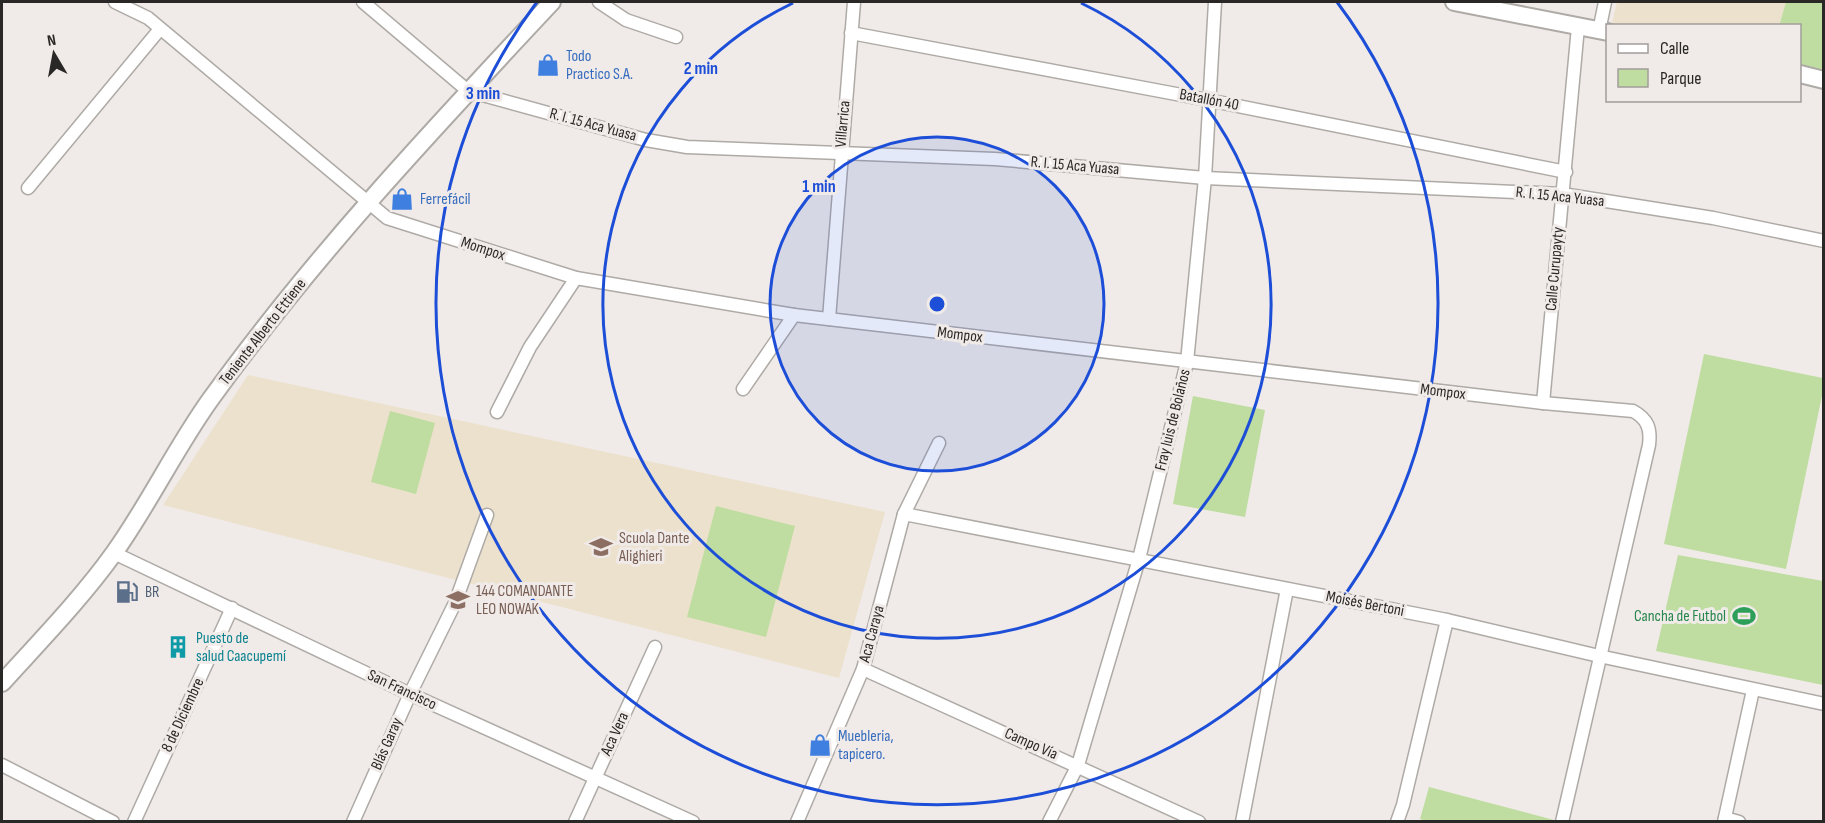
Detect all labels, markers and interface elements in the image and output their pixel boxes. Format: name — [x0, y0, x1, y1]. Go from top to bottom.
north arrow — [24, 24, 84, 84]
legend — [1606, 24, 1801, 102]
text: N — [46, 31, 58, 51]
text: Calle — [1660, 38, 1689, 59]
place label: Todo Practico S.A. — [566, 47, 633, 84]
shop icon: Todo Practico S.A. — [535, 52, 561, 78]
text: 2 min — [684, 58, 718, 79]
text: Parque — [1660, 68, 1701, 89]
text: 3 min — [466, 83, 500, 104]
street label: Batallón 40 — [1178, 85, 1240, 115]
street label: Villarrica — [831, 100, 855, 148]
street label: R. I. 15 Aca Yuasa — [548, 104, 638, 146]
street label: R. I. 15 Aca Yuasa — [1030, 153, 1120, 179]
text: 1 min — [802, 176, 836, 197]
street label: R. I. 15 Aca Yuasa — [1515, 183, 1605, 211]
shop icon: Ferrefácil — [389, 186, 415, 212]
place label: Ferrefácil — [420, 190, 471, 209]
street label: Calle Curupayty — [1542, 226, 1568, 312]
street label: Mompox — [458, 233, 508, 265]
street label: Teniente Alberto Ettiene — [216, 275, 310, 389]
centre of rings — [927, 294, 947, 314]
street label: Mompox — [936, 323, 984, 347]
street label: Fray luis de Bolaños — [1151, 367, 1195, 473]
street label: Mompox — [1419, 380, 1467, 404]
place label: Scuola Dante Alighieri — [618, 529, 689, 566]
school or university icon: Scuola Dante Alighieri — [588, 534, 614, 560]
fuel station icon: BR — [114, 579, 140, 605]
place label: 144 COMANDANTE LEO NOWAK — [476, 582, 573, 619]
place label: BR — [145, 583, 160, 602]
school or university icon: 144 COMANDANTE LEO NOWAK — [445, 587, 471, 613]
street label: Moisés Bertoni — [1324, 587, 1406, 621]
street label: Aca Caraya — [855, 603, 889, 665]
sports icon: Cancha de Futbol — [1731, 603, 1757, 629]
place label: Cancha de Futbol — [1634, 607, 1726, 626]
place label: Puesto de salud Caacupemí — [196, 629, 286, 666]
building icon: Puesto de salud Caacupemí — [165, 634, 191, 660]
street label: San Francisco — [365, 666, 439, 714]
street label: 8 de Diciembre — [158, 675, 208, 755]
street label: Aca Vera — [596, 709, 633, 760]
street label: Blás Garay — [367, 715, 407, 773]
street label: Campo Vía — [1002, 724, 1060, 764]
place label: Muebleria, tapicero. — [838, 727, 893, 764]
shop icon: Muebleria, tapicero. — [807, 732, 833, 758]

